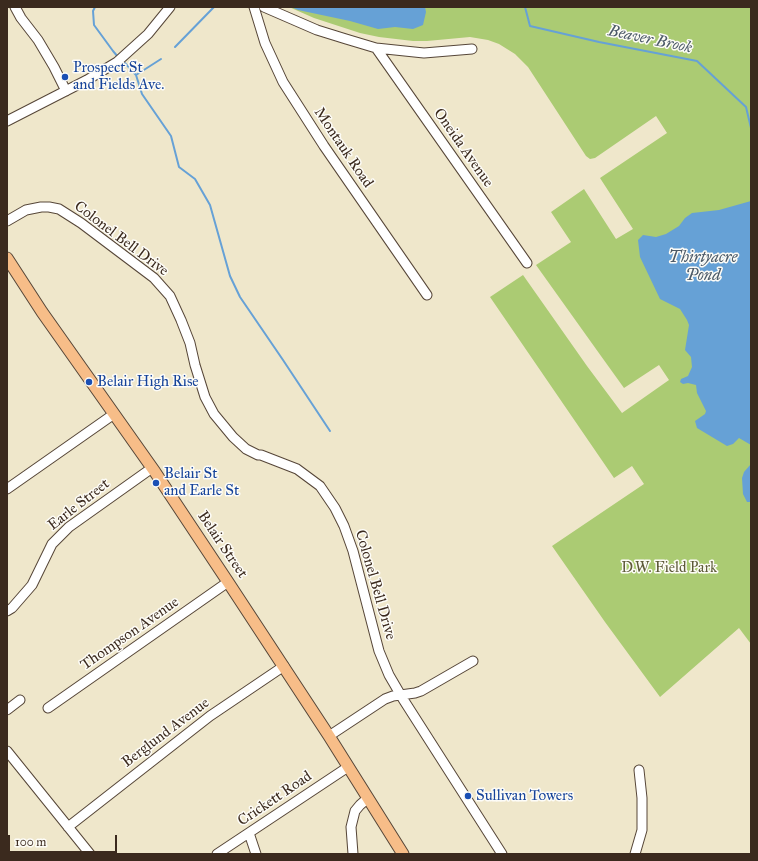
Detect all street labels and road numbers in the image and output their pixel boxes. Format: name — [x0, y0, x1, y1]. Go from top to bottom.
street label: Montauk Road — [310, 105, 376, 191]
street label: Oneida Avenue — [429, 105, 497, 191]
street label: Colonel Bell Drive — [70, 198, 172, 280]
street label: Earle Street — [45, 475, 113, 535]
street label: Belair Street — [193, 508, 251, 582]
street label: Colonel Bell Drive — [351, 528, 399, 642]
street label: Thompson Avenue — [77, 593, 183, 675]
street label: Berglund Avenue — [119, 694, 213, 772]
street label: Crickett Road — [235, 768, 315, 830]

